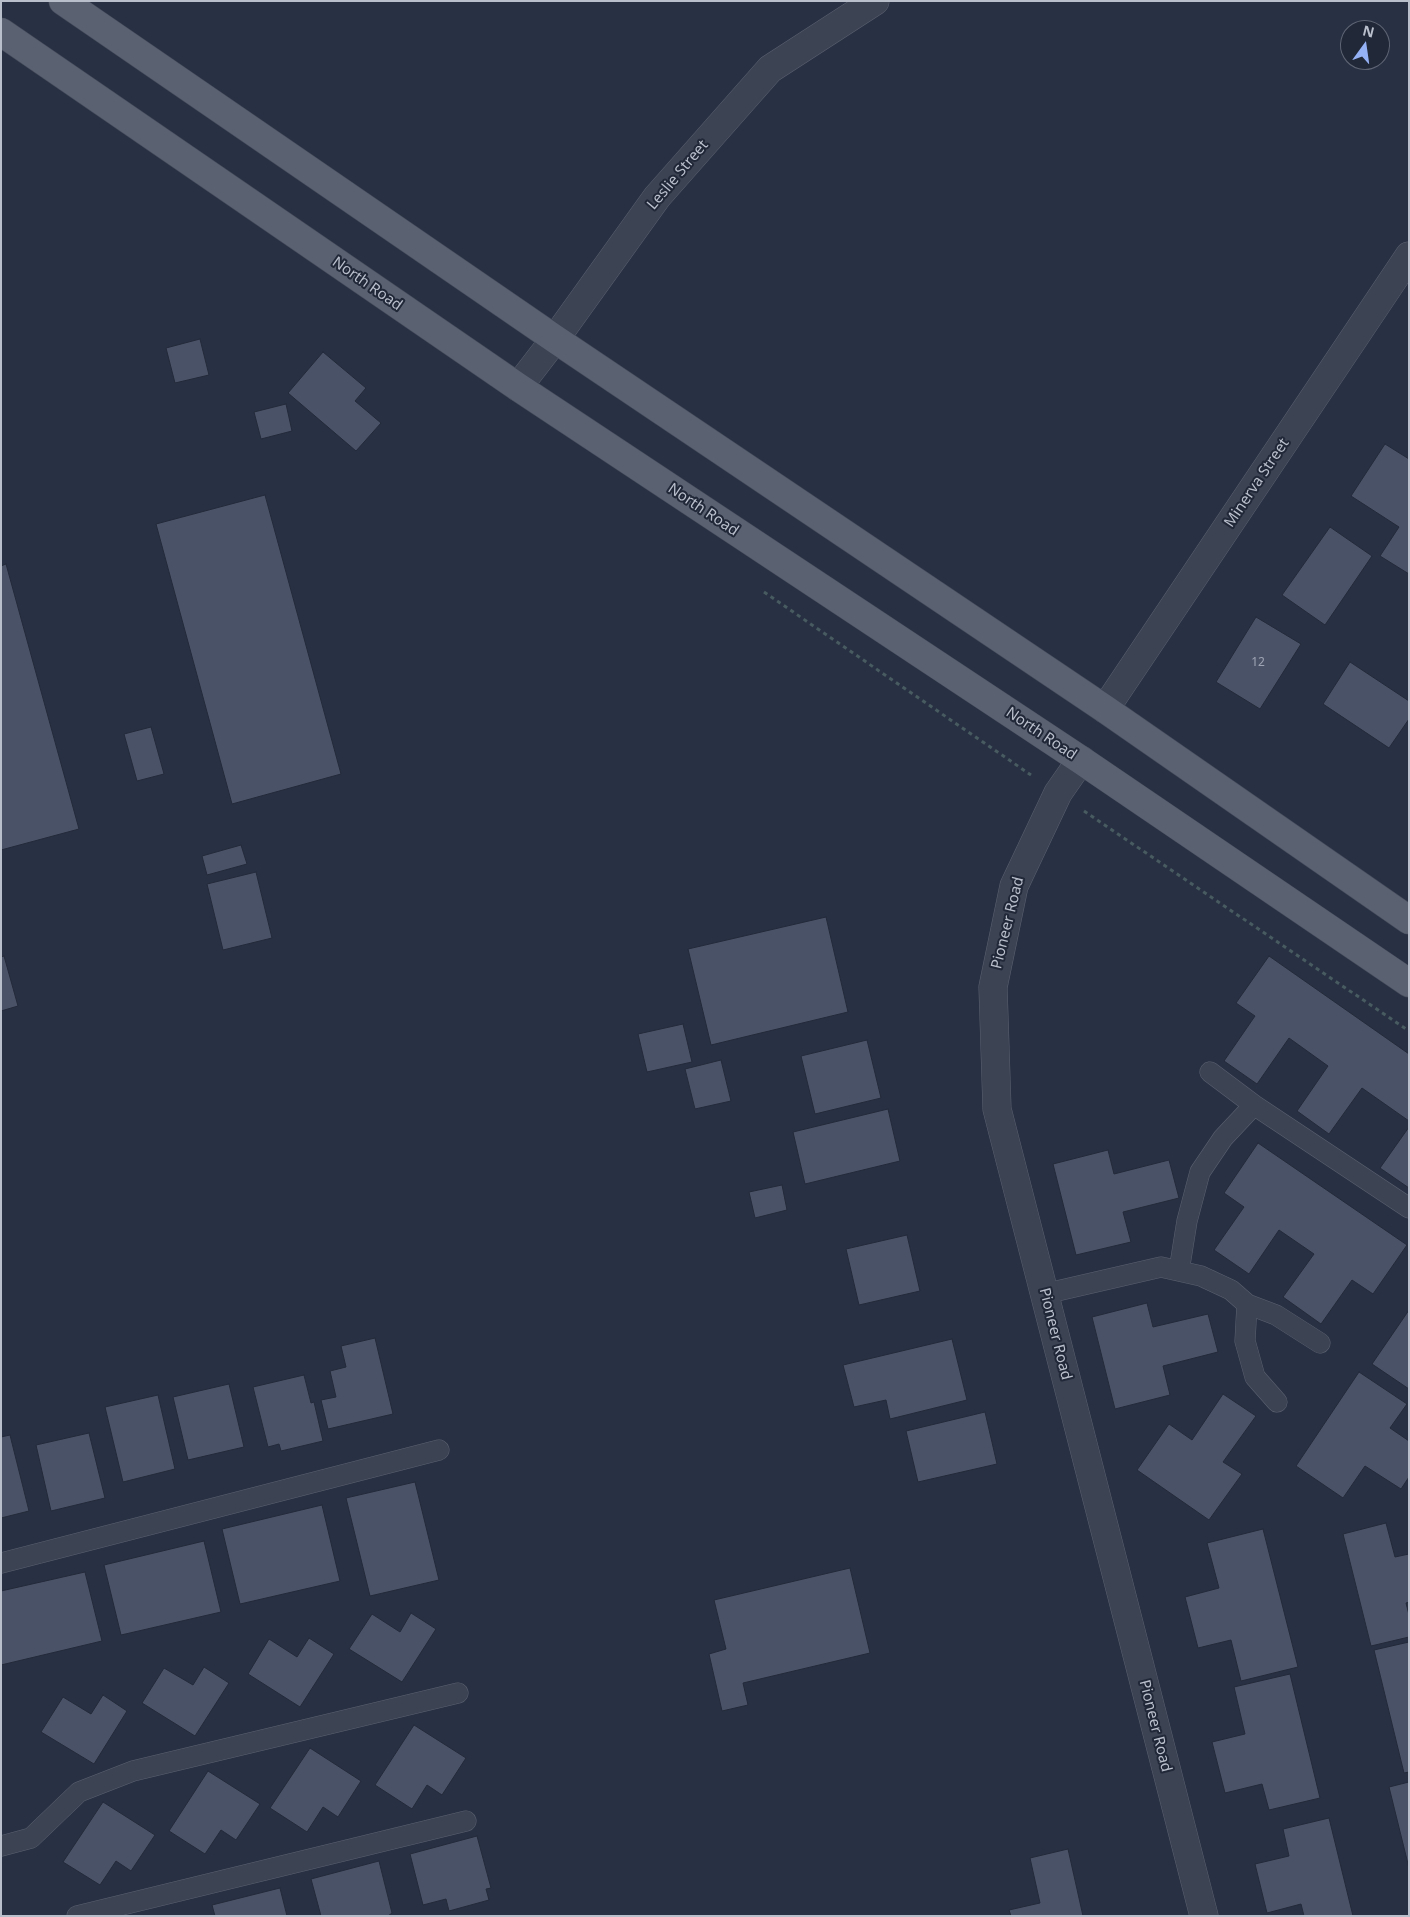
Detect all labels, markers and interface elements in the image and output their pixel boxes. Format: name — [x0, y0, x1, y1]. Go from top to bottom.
north arrow — [1340, 20, 1390, 70]
text: N — [1361, 20, 1376, 42]
street label: Leslie Street — [644, 136, 712, 214]
street label: North Road — [329, 253, 405, 315]
street label: Minerva Street — [1221, 435, 1293, 531]
street label: North Road — [664, 480, 742, 540]
house number: 12 — [1251, 656, 1265, 670]
street label: North Road — [1002, 704, 1080, 764]
street label: Pioneer Road — [988, 875, 1028, 971]
street label: Pioneer Road — [1035, 1286, 1075, 1382]
street label: Pioneer Road — [1135, 1678, 1175, 1774]

